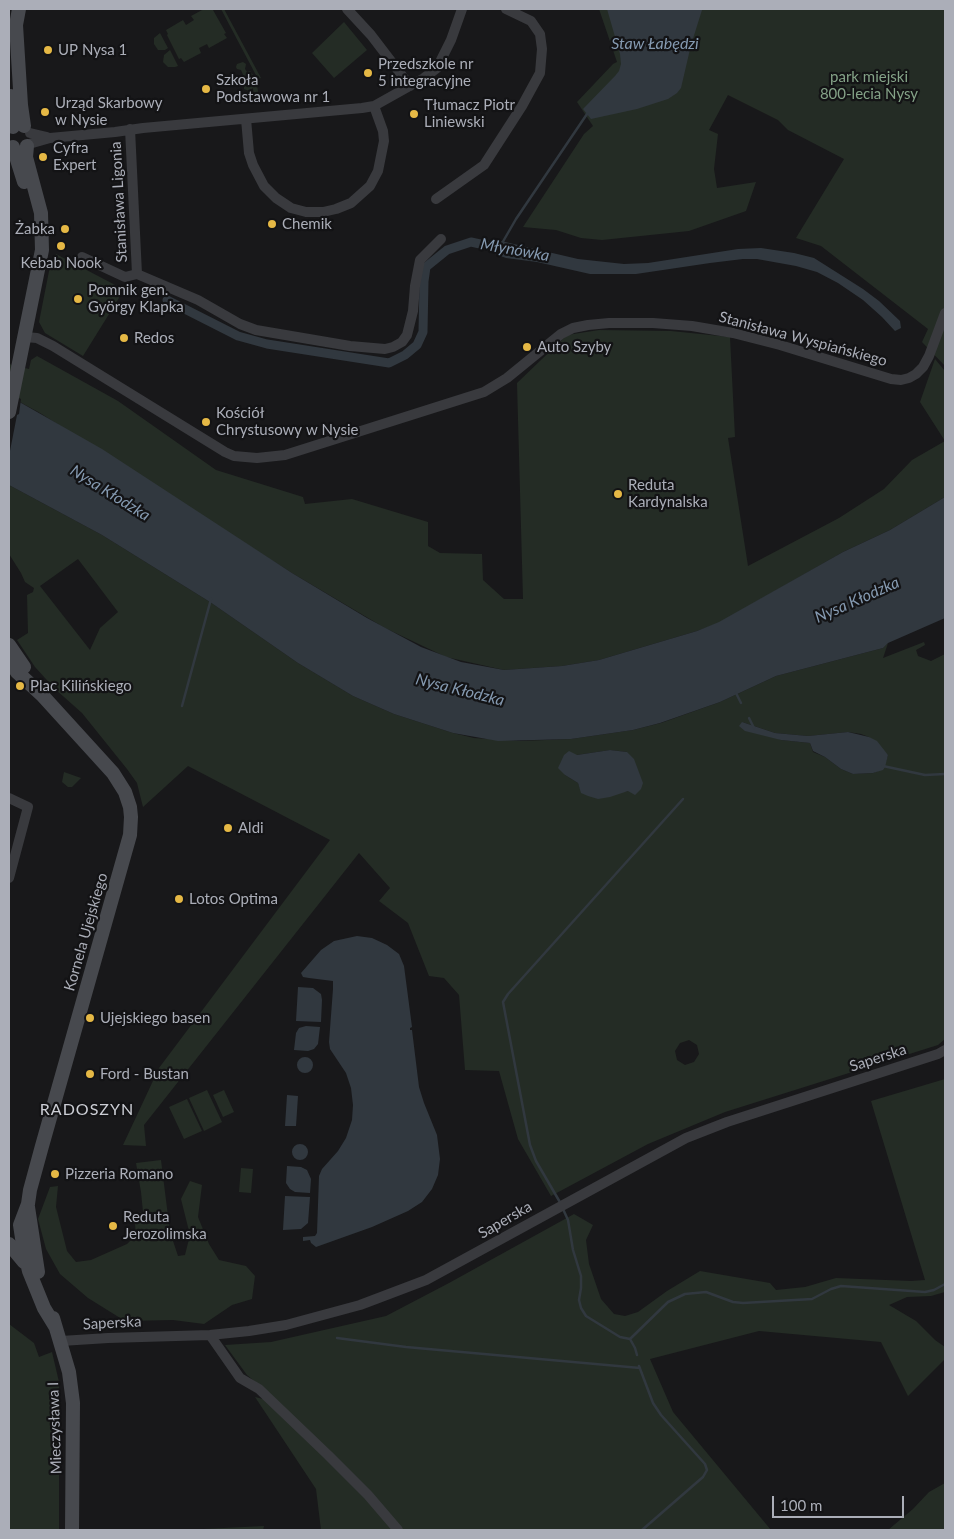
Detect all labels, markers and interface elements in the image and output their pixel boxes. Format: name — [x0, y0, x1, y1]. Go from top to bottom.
water label: Staw Łabędzi — [611, 34, 699, 54]
place label: UP Nysa 1 — [58, 41, 127, 59]
marker: UP Nysa 1 — [42, 44, 54, 56]
place label: Przedszkole nr 5 integracyjne — [378, 55, 473, 90]
marker: Przedszkole nr 5 integracyjne — [362, 67, 374, 79]
park label: park miejski 800-lecia Nysy — [820, 68, 918, 103]
place label: Szkoła Podstawowa nr 1 — [216, 71, 330, 106]
marker: Szkoła Podstawowa nr 1 — [200, 83, 212, 95]
place label: Urząd Skarbowy w Nysie — [55, 94, 163, 129]
place label: Tłumacz Piotr Liniewski — [424, 96, 515, 131]
marker: Urząd Skarbowy w Nysie — [39, 106, 51, 118]
marker: Tłumacz Piotr Liniewski — [408, 108, 420, 120]
place label: Cyfra Expert — [53, 139, 96, 174]
street label: Stanisława Ligonia — [107, 141, 131, 263]
marker: Cyfra Expert — [37, 151, 49, 163]
place label: Chemik — [282, 215, 332, 233]
marker: Chemik — [266, 218, 278, 230]
place label: Żabka — [15, 220, 55, 238]
marker: Żabka — [59, 223, 71, 235]
water label: Młynówka — [479, 235, 551, 265]
marker: Kebab Nook — [55, 240, 67, 252]
place label: Kebab Nook — [20, 254, 102, 272]
place label: Pomnik gen. György Klapka — [88, 281, 184, 316]
marker: Pomnik gen. György Klapka — [72, 293, 84, 305]
street label: Stanisława Wyspiańskiego — [717, 308, 889, 370]
place label: Redos — [134, 329, 174, 347]
marker: Redos — [118, 332, 130, 344]
place label: Auto Szyby — [537, 338, 611, 356]
marker: Auto Szyby — [521, 341, 533, 353]
place label: Kościół Chrystusowy w Nysie — [216, 404, 358, 439]
marker: Kościół Chrystusowy w Nysie — [200, 416, 212, 428]
water label: Nysa Kłodzka — [67, 461, 153, 525]
place label: Reduta Kardynalska — [628, 476, 708, 511]
marker: Reduta Kardynalska — [612, 488, 624, 500]
water label: Nysa Kłodzka — [812, 573, 902, 627]
water label: Nysa Kłodzka — [414, 670, 506, 710]
place label: Plac Kilińskiego — [30, 677, 132, 695]
marker: Plac Kilińskiego — [14, 680, 26, 692]
place label: Aldi — [238, 819, 264, 837]
marker: Aldi — [222, 822, 234, 834]
street label: Kornela Ujejskiego — [60, 871, 112, 993]
place label: Lotos Optima — [189, 890, 278, 908]
marker: Lotos Optima — [173, 893, 185, 905]
place label: Ujejskiego basen — [100, 1009, 210, 1027]
marker: Ujejskiego basen — [84, 1012, 96, 1024]
street label: Saperska — [847, 1040, 909, 1076]
place label: Ford - Bustan — [100, 1065, 189, 1083]
marker: Ford - Bustan — [84, 1068, 96, 1080]
district label: RADOSZYN — [39, 1100, 135, 1120]
place label: Pizzeria Romano — [65, 1165, 173, 1183]
marker: Pizzeria Romano — [49, 1168, 61, 1180]
street label: Saperska — [475, 1198, 535, 1242]
place label: Reduta Jerozolimska — [123, 1208, 207, 1243]
marker: Reduta Jerozolimska — [107, 1220, 119, 1232]
street label: Saperska — [82, 1312, 142, 1334]
street label: Mieczysława I — [44, 1381, 66, 1475]
scale bar — [774, 1486, 906, 1518]
text: 100 m — [780, 1496, 822, 1514]

